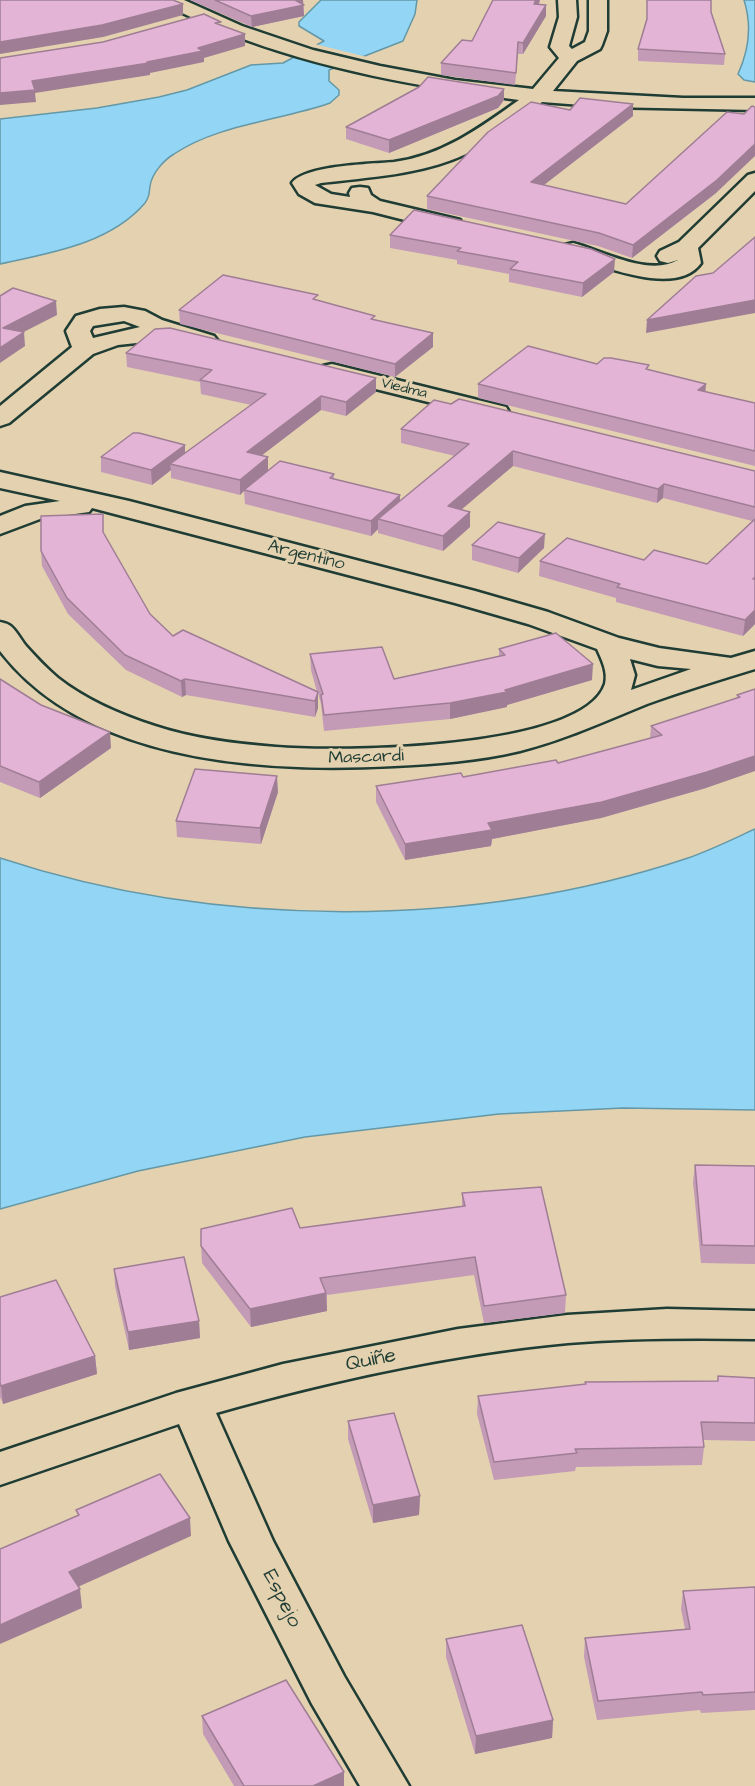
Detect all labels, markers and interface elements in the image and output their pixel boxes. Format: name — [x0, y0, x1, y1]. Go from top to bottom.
street label: Viedma — [379, 375, 429, 403]
street label: Argentino — [265, 536, 347, 576]
street label: Mascardi — [328, 746, 404, 770]
street label: Quiñe — [344, 1344, 398, 1378]
street label: Espejo — [256, 1566, 306, 1632]

